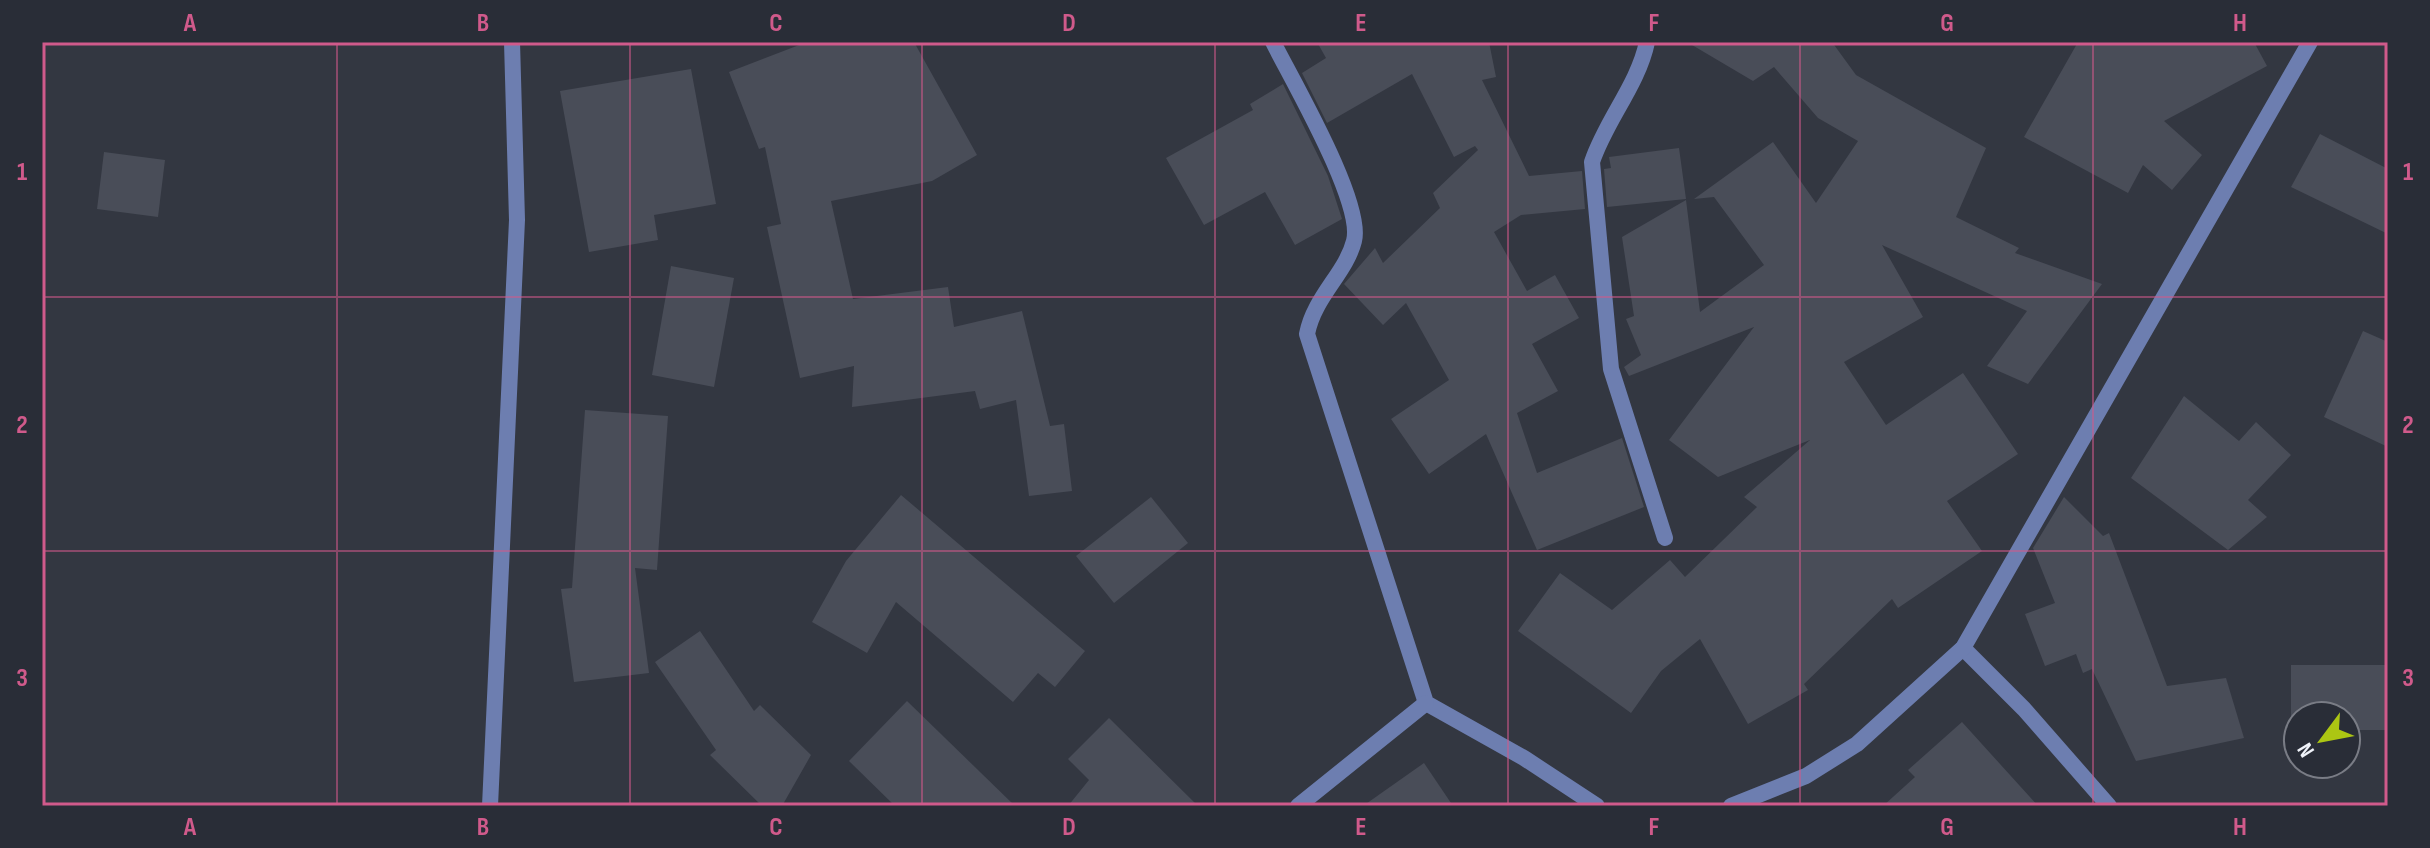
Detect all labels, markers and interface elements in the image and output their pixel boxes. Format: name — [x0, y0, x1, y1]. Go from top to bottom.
text: A — [183, 8, 197, 39]
text: B — [477, 8, 489, 39]
text: C — [769, 8, 783, 39]
text: D — [1062, 8, 1076, 39]
text: E — [1355, 8, 1367, 39]
text: F — [1649, 8, 1660, 39]
text: G — [1940, 8, 1954, 39]
text: H — [2233, 8, 2247, 39]
text: 1 — [17, 157, 27, 188]
text: 1 — [2403, 157, 2413, 188]
text: 2 — [16, 410, 28, 441]
text: 2 — [2402, 410, 2414, 441]
text: 3 — [16, 663, 28, 694]
text: 3 — [2402, 663, 2414, 694]
north arrow — [2282, 700, 2362, 780]
text: N — [2292, 738, 2321, 762]
text: A — [183, 812, 197, 843]
text: B — [477, 812, 489, 843]
text: C — [769, 812, 783, 843]
text: D — [1062, 812, 1076, 843]
text: E — [1355, 812, 1367, 843]
text: F — [1649, 812, 1660, 843]
text: G — [1940, 812, 1954, 843]
text: H — [2233, 812, 2247, 843]

